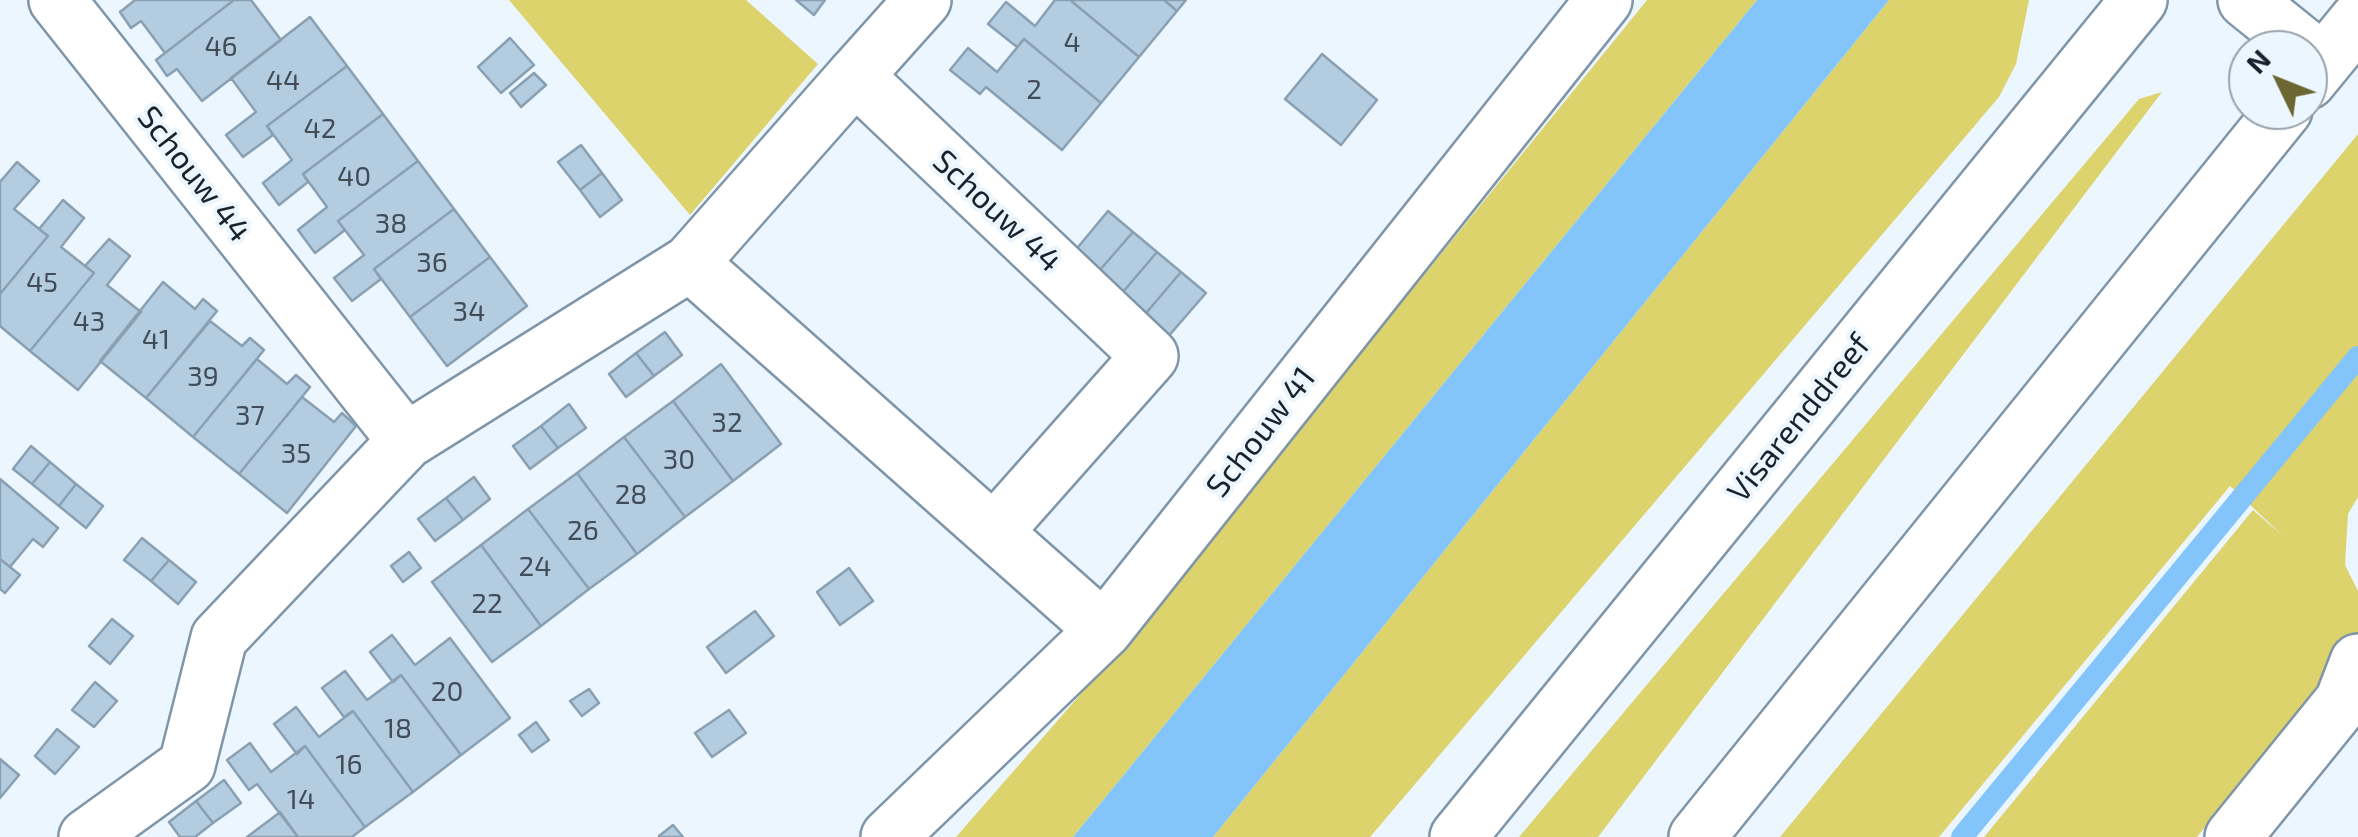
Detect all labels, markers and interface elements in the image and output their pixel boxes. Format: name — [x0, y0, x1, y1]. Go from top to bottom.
house number: 4 — [1063, 26, 1081, 60]
house number: 46 — [204, 30, 238, 64]
north arrow — [2228, 30, 2328, 130]
text: N — [2238, 42, 2277, 80]
house number: 44 — [266, 64, 300, 98]
house number: 2 — [1026, 73, 1042, 107]
street label: Schouw 44 — [129, 99, 259, 249]
house number: 42 — [304, 112, 336, 146]
street label: Schouw 44 — [925, 142, 1069, 280]
house number: 40 — [337, 160, 371, 194]
house number: 38 — [375, 207, 407, 241]
house number: 36 — [416, 246, 448, 280]
house number: 45 — [26, 266, 58, 300]
house number: 34 — [453, 295, 485, 329]
house number: 43 — [73, 305, 105, 339]
house number: 41 — [142, 323, 170, 357]
street label: Visarenddreef — [1720, 326, 1878, 510]
street label: Schouw 41 — [1198, 359, 1324, 505]
house number: 39 — [187, 360, 219, 394]
house number: 37 — [235, 399, 265, 433]
house number: 32 — [711, 406, 743, 440]
house number: 35 — [281, 437, 311, 471]
house number: 30 — [663, 443, 695, 477]
house number: 28 — [615, 478, 647, 512]
house number: 26 — [567, 514, 599, 548]
house number: 24 — [519, 550, 551, 584]
house number: 22 — [471, 587, 503, 621]
house number: 20 — [431, 675, 463, 709]
house number: 18 — [384, 712, 412, 746]
house number: 16 — [335, 748, 363, 782]
house number: 14 — [287, 783, 315, 817]

